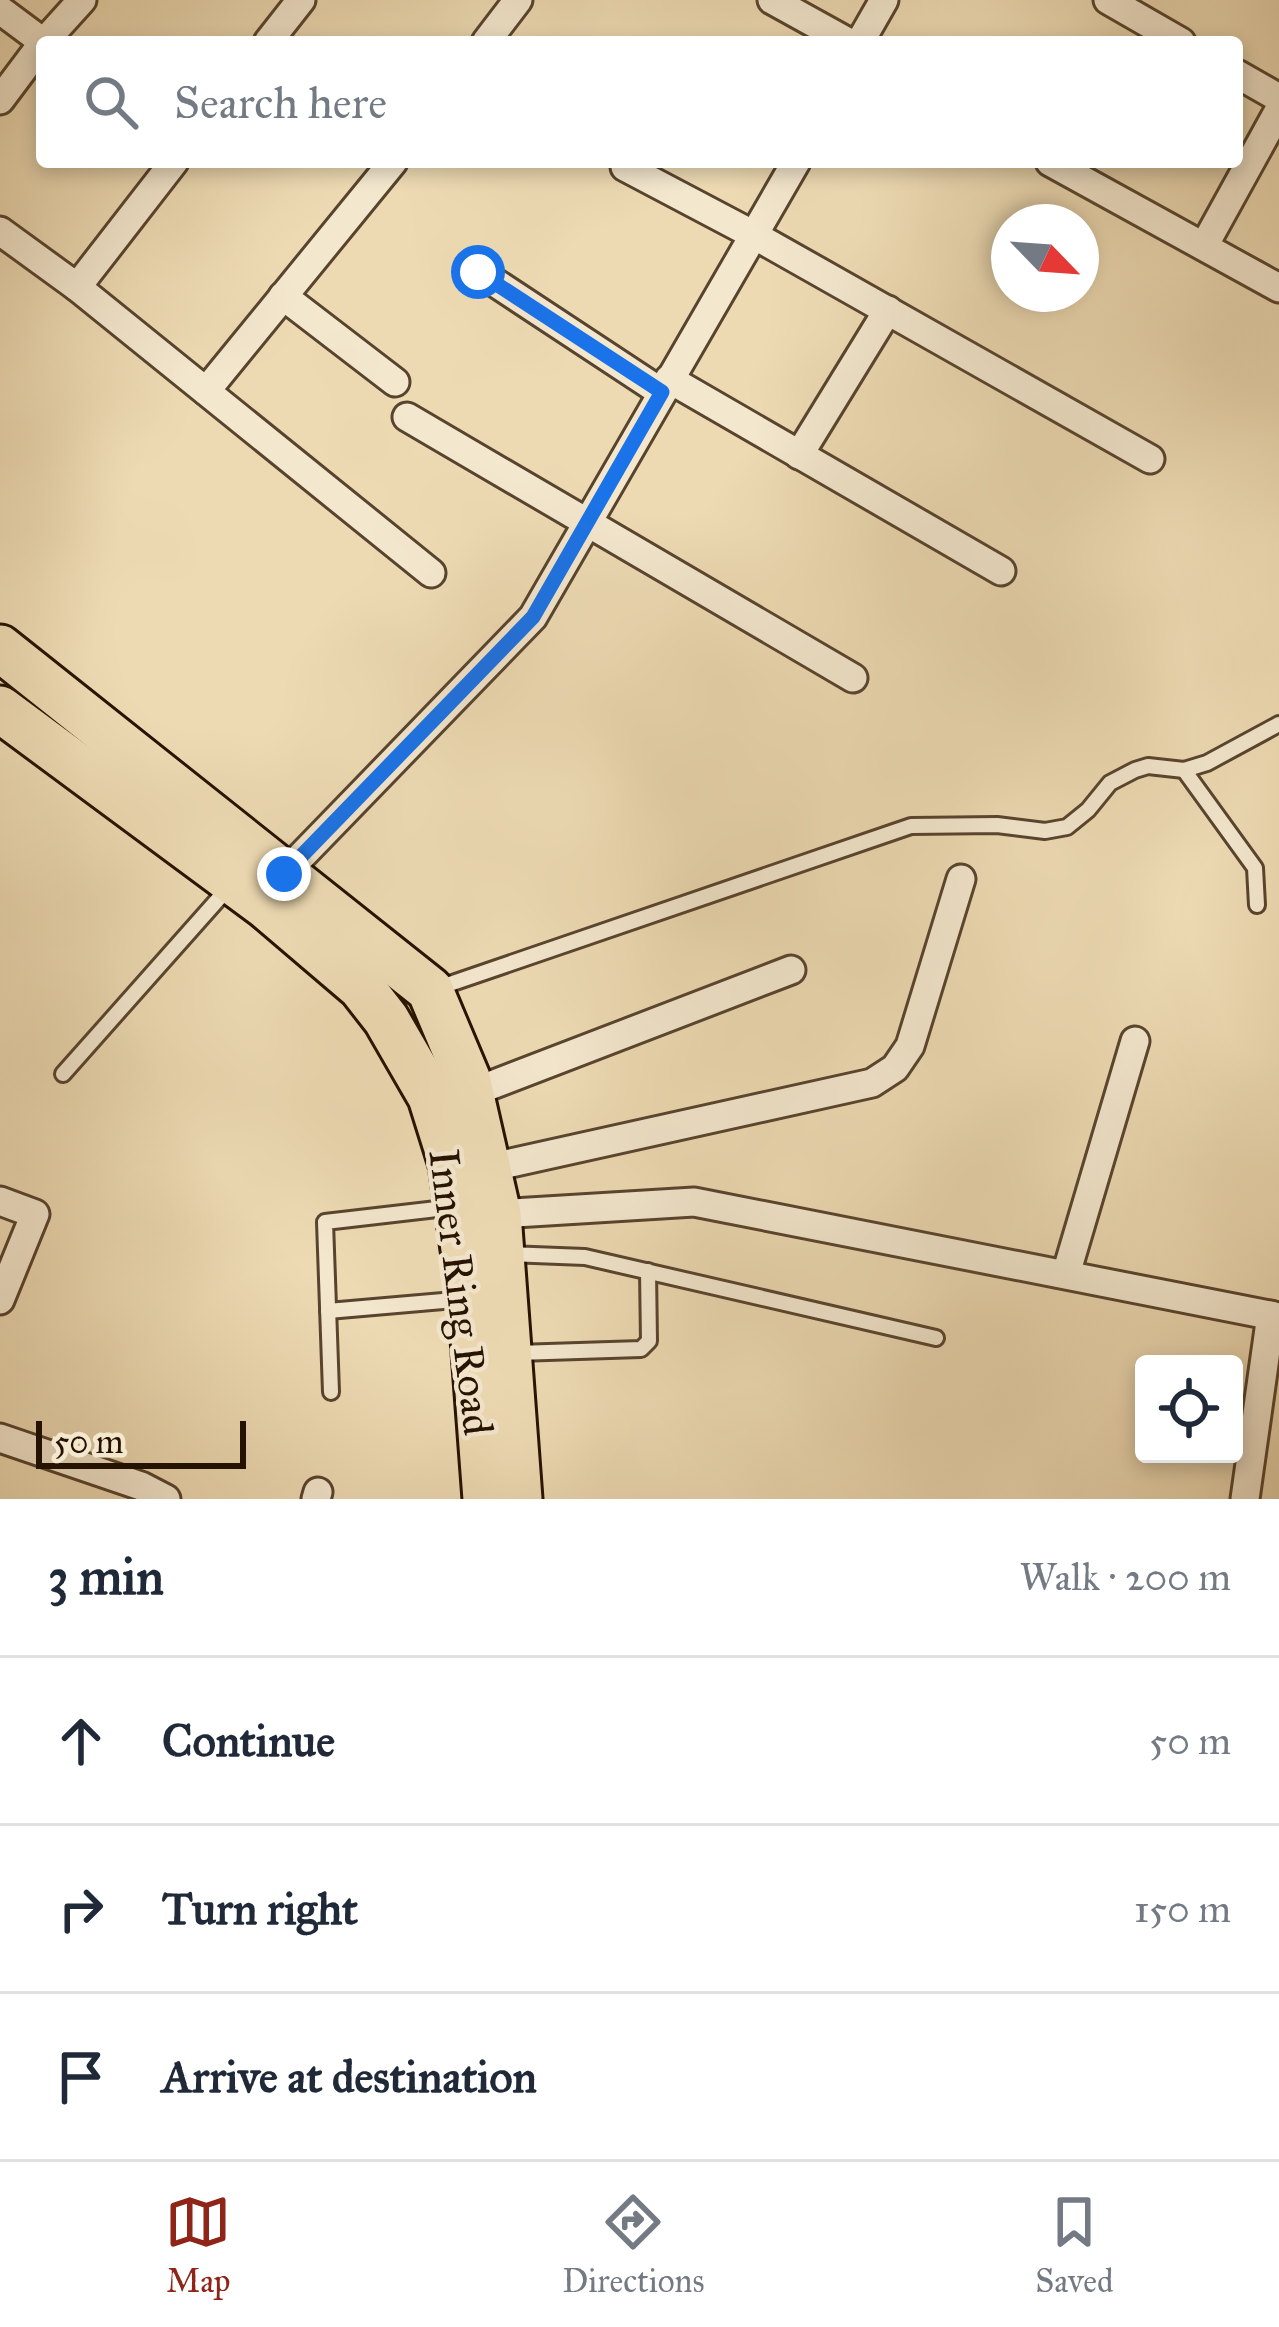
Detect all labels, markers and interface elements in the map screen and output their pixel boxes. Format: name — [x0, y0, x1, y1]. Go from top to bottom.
search box — [36, 36, 1243, 168]
icon: search — [78, 69, 144, 135]
text: Search here — [174, 75, 387, 130]
north arrow — [991, 204, 1099, 312]
route start — [451, 245, 505, 299]
route end — [257, 847, 311, 901]
street label: Inner Ring Road — [418, 1146, 504, 1438]
map controls — [1135, 1355, 1243, 1463]
button: locate — [1135, 1355, 1243, 1463]
scale bar — [36, 1415, 246, 1468]
text: 50 m — [54, 1422, 123, 1462]
text: 3 min — [48, 1546, 164, 1608]
text: Walk · 200 m — [1020, 1553, 1231, 1601]
icon: ahead — [48, 1708, 114, 1774]
text: Continue — [162, 1713, 335, 1768]
text: 50 m — [1149, 1717, 1231, 1765]
icon: right — [48, 1876, 114, 1942]
text: Turn right — [162, 1881, 358, 1936]
text: 150 m — [1134, 1885, 1231, 1933]
icon: arrive — [48, 2044, 114, 2110]
text: Arrive at destination — [162, 2049, 537, 2104]
tab: Map — [165, 2189, 231, 2301]
tab: Directions — [562, 2189, 704, 2301]
tab: Saved — [1035, 2189, 1114, 2301]

